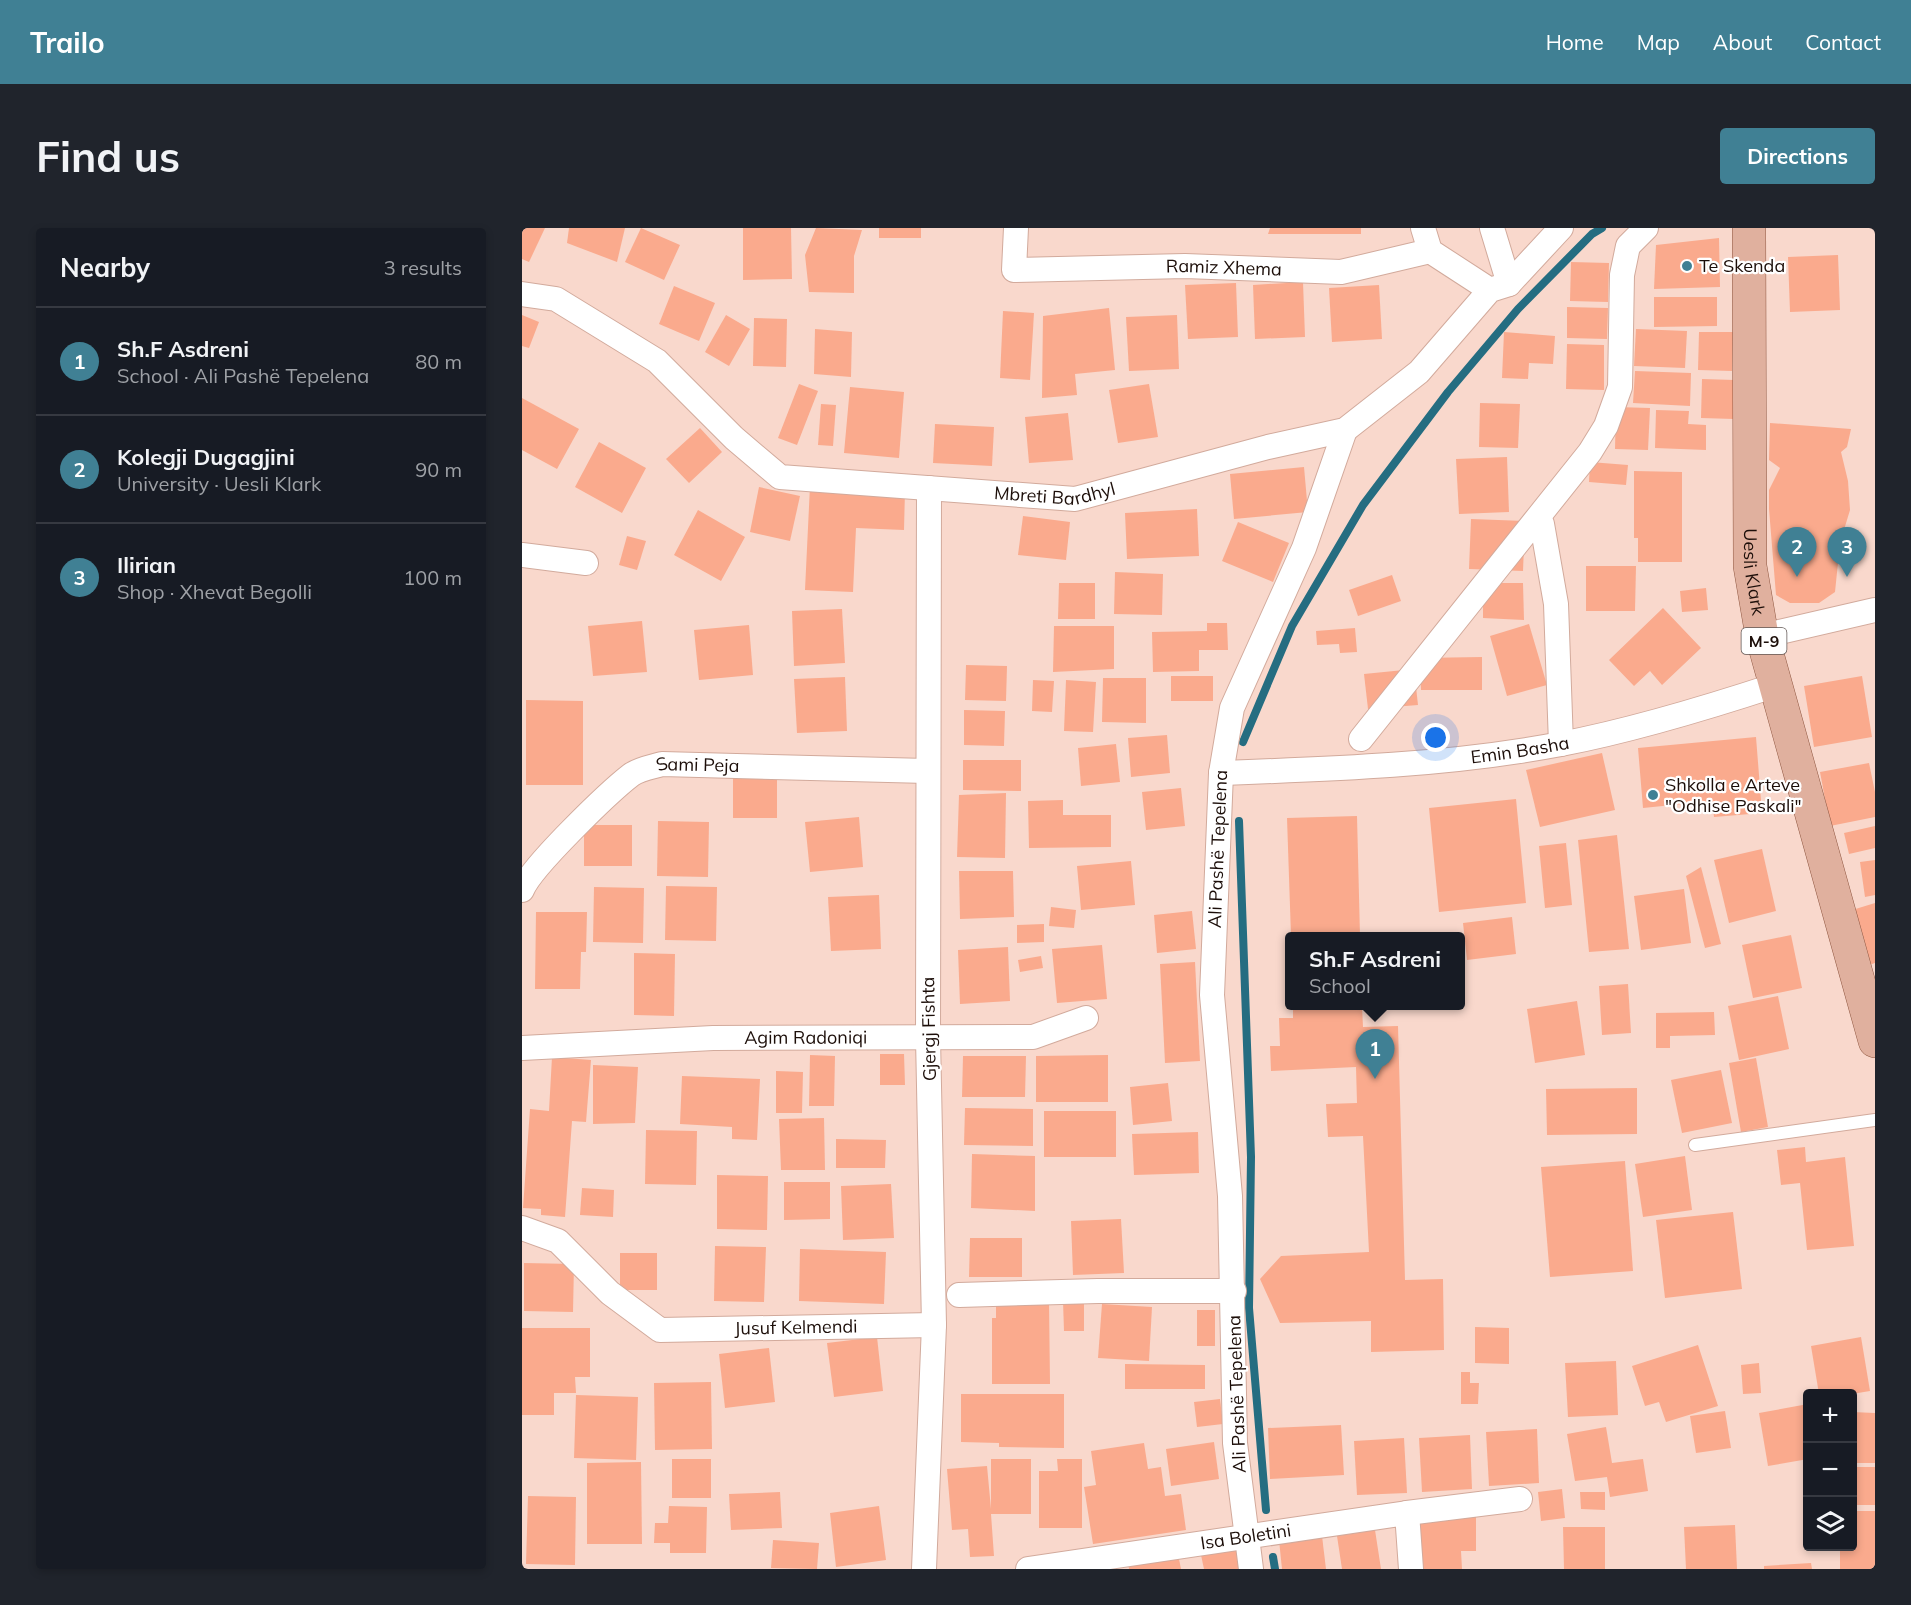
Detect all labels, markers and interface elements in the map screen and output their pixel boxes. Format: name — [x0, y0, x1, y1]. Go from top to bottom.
text: Trailo — [30, 25, 105, 60]
text: Home — [1546, 29, 1604, 55]
text: Map — [1637, 29, 1680, 55]
text: About — [1713, 29, 1772, 55]
text: Contact — [1805, 29, 1881, 55]
button: Directions — [1720, 128, 1875, 184]
text: Find us — [36, 130, 180, 183]
text: Nearby — [60, 251, 150, 284]
street label: Ramiz Xhema — [1166, 254, 1282, 281]
place label: Te Skenda — [1699, 254, 1785, 277]
text: 3 results — [384, 255, 462, 280]
marker: Te Skenda — [1680, 259, 1694, 273]
text: Sh.F Asdreni — [117, 335, 249, 363]
text: 1 — [74, 349, 86, 374]
text: 80 m — [415, 349, 462, 374]
text: School · Ali Pashë Tepelena — [117, 363, 369, 388]
text: Kolegji Dugagjini — [117, 443, 295, 471]
text: 2 — [74, 457, 86, 482]
text: 90 m — [415, 457, 462, 482]
text: University · Uesli Klark — [117, 471, 321, 496]
street label: Mbreti Bardhyl — [993, 477, 1118, 510]
street label: Uesli Klark — [1739, 528, 1770, 618]
pin: 2 — [1778, 528, 1816, 577]
pin: 3 — [1828, 528, 1866, 577]
text: Ilirian — [117, 551, 176, 579]
text: 3 — [74, 565, 86, 590]
text: 100 m — [403, 565, 462, 590]
text: Shop · Xhevat Begolli — [117, 579, 312, 604]
road number: M-9 — [1742, 628, 1786, 654]
your location — [1421, 723, 1450, 752]
street label: Emin Basha — [1469, 731, 1571, 768]
street label: Sami Peja — [653, 751, 740, 777]
street label: Ali Pashë Tepelena — [1203, 770, 1232, 928]
place label: Shkolla e Arteve "Odhise Paskali" — [1665, 773, 1802, 817]
marker: Shkolla e Arteve "Odhise Paskali" — [1646, 788, 1660, 802]
popup — [1285, 932, 1465, 1010]
text: Sh.F Asdreni — [1309, 945, 1441, 973]
text: School — [1309, 973, 1371, 998]
street label: Gjergj Fishta — [916, 977, 941, 1081]
street label: Agim Radoniqi — [744, 1026, 867, 1049]
pin: 1 — [1356, 1030, 1394, 1079]
street label: Jusuf Kelmendi — [734, 1314, 858, 1340]
street label: Ali Pashë Tepelena — [1222, 1315, 1251, 1473]
map controls — [1803, 1389, 1857, 1551]
button: + — [1803, 1389, 1857, 1443]
button: − — [1803, 1443, 1857, 1497]
button: layers — [1803, 1497, 1857, 1551]
street label: Isa Boletini — [1199, 1518, 1292, 1554]

